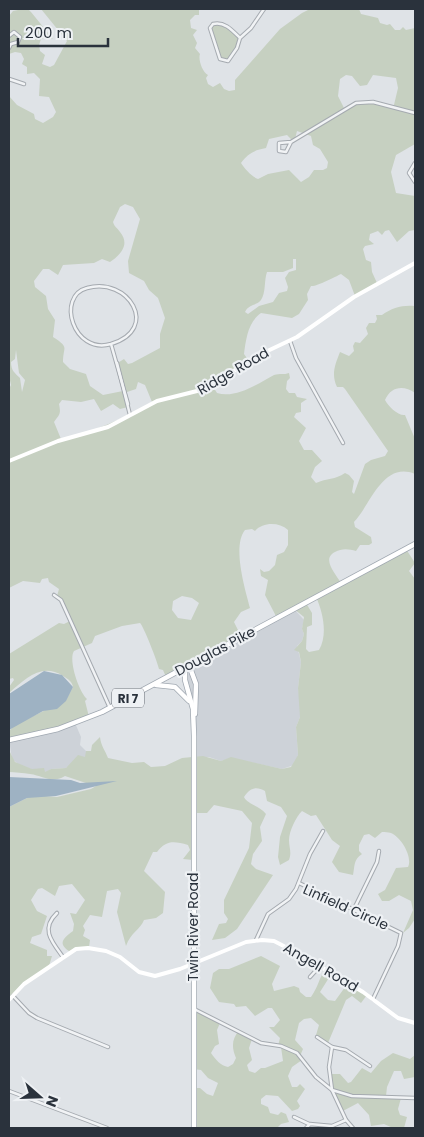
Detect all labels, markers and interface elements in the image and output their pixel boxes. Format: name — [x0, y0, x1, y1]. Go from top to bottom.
scale bar — [18, 15, 108, 47]
text: 200 m — [25, 22, 72, 43]
street label: Ridge Road — [193, 342, 273, 400]
street label: Douglas Pike — [171, 621, 259, 681]
road number: RI 7 — [112, 688, 144, 708]
street label: Twin River Road — [183, 872, 203, 982]
street label: Linfield Circle — [300, 879, 392, 935]
street label: Angell Road — [280, 937, 362, 997]
north arrow — [15, 1072, 65, 1122]
text: N — [41, 1093, 63, 1110]

